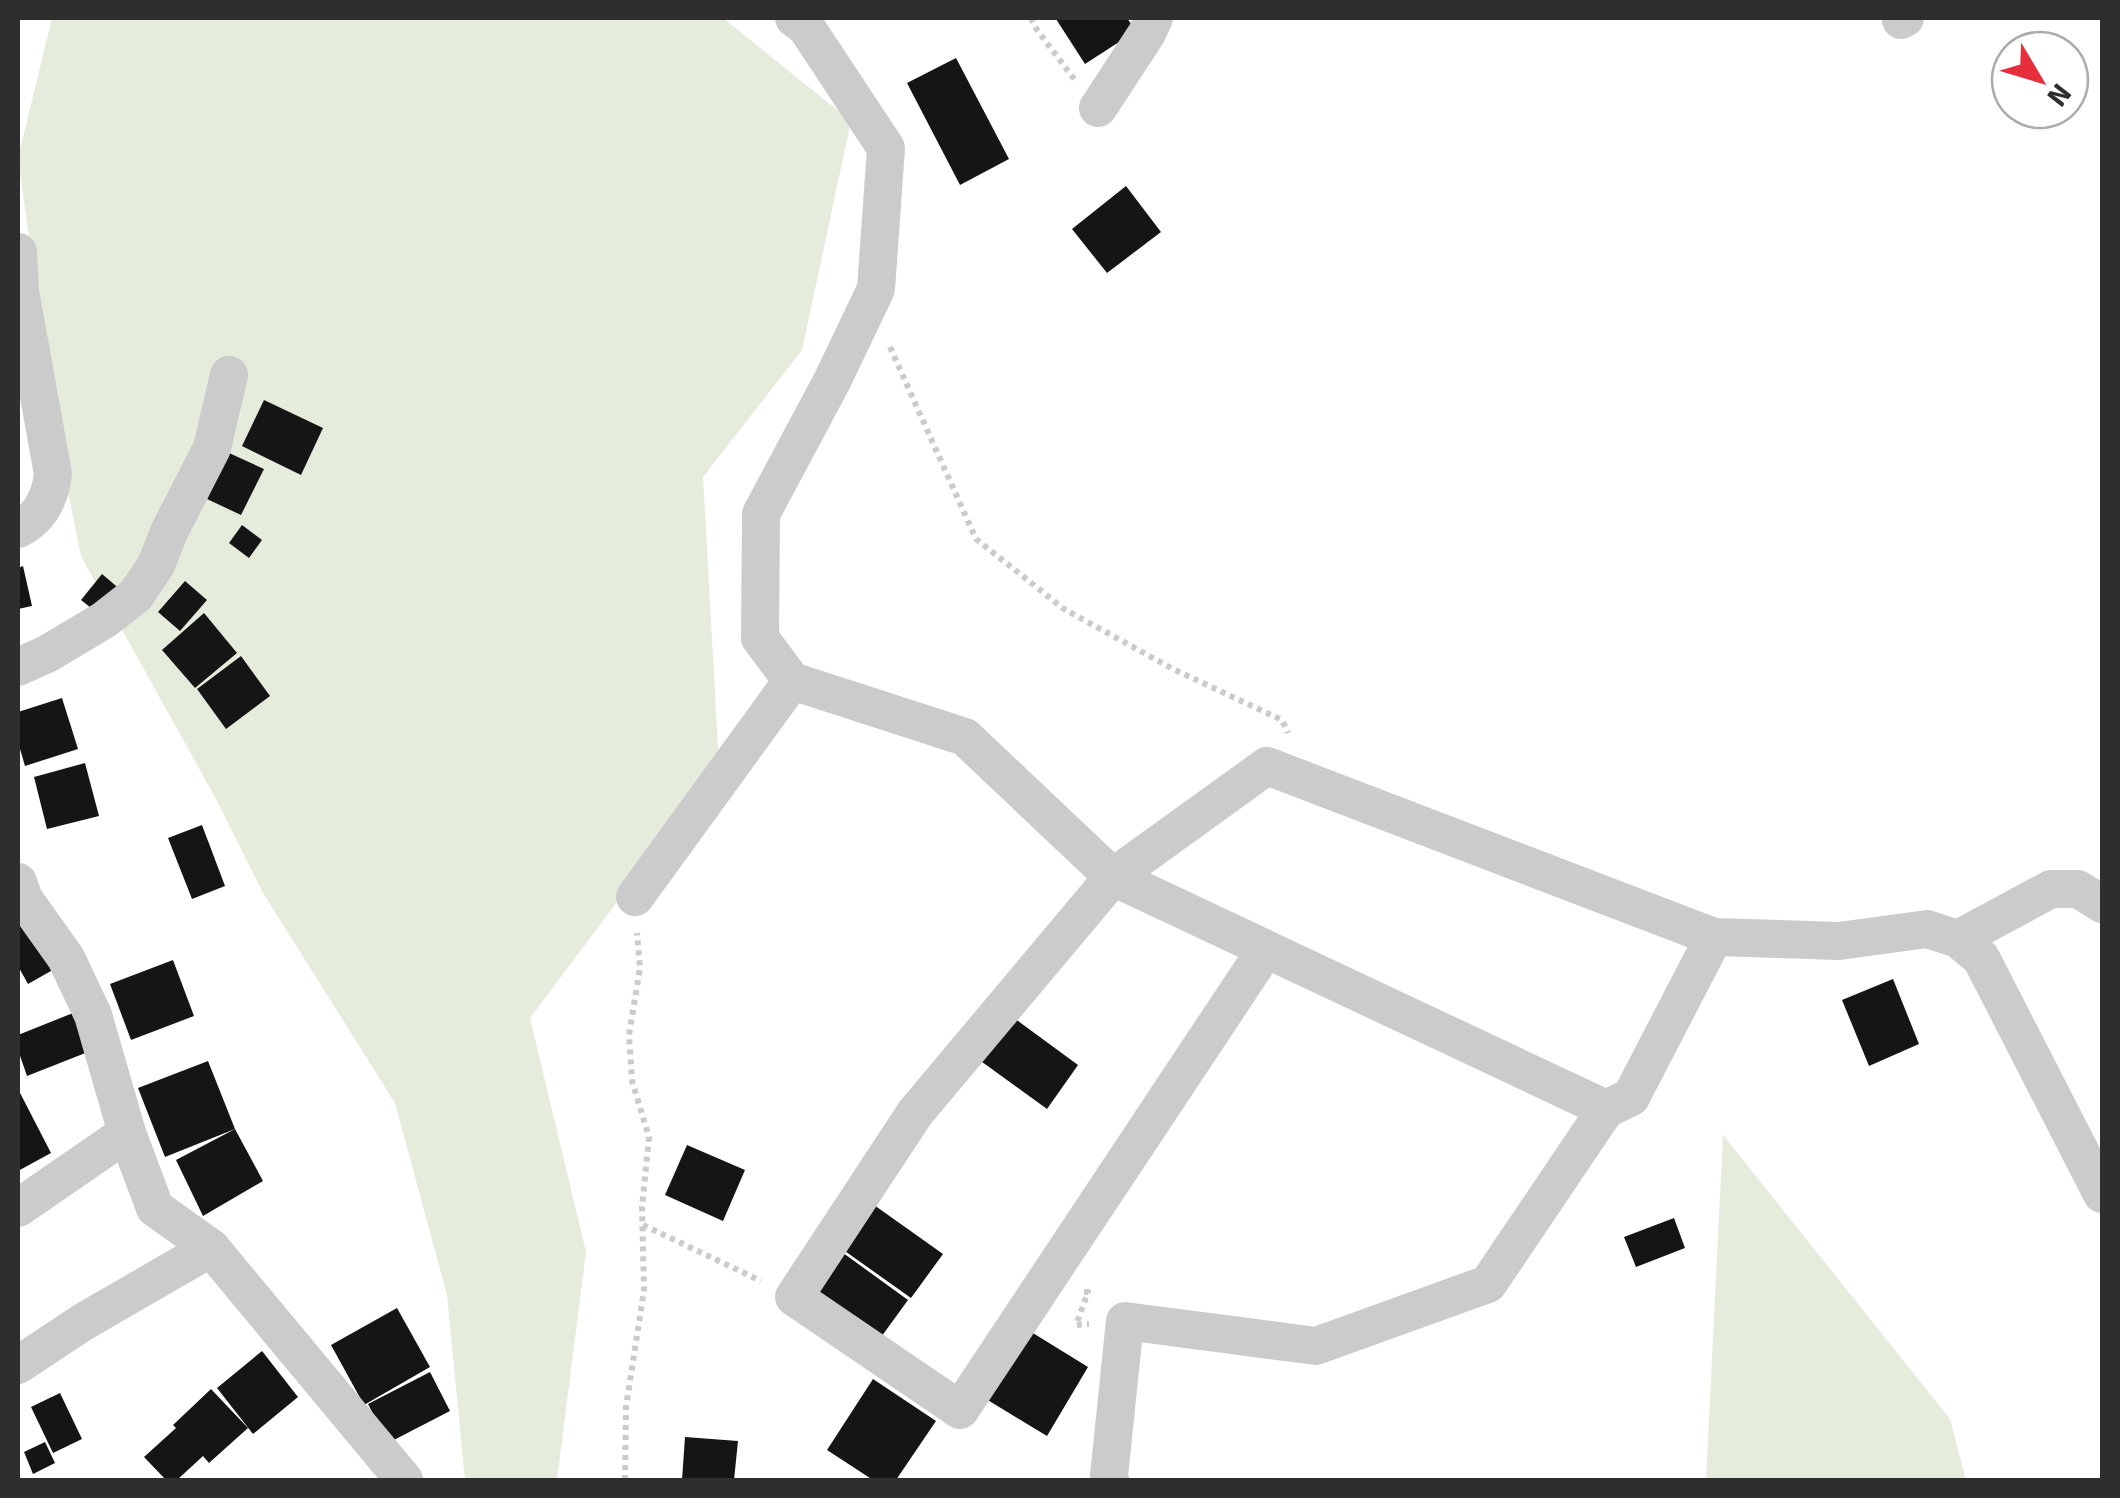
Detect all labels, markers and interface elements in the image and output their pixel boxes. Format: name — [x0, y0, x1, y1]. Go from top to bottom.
north arrow — [1990, 30, 2090, 130]
text: N — [2040, 77, 2078, 113]

